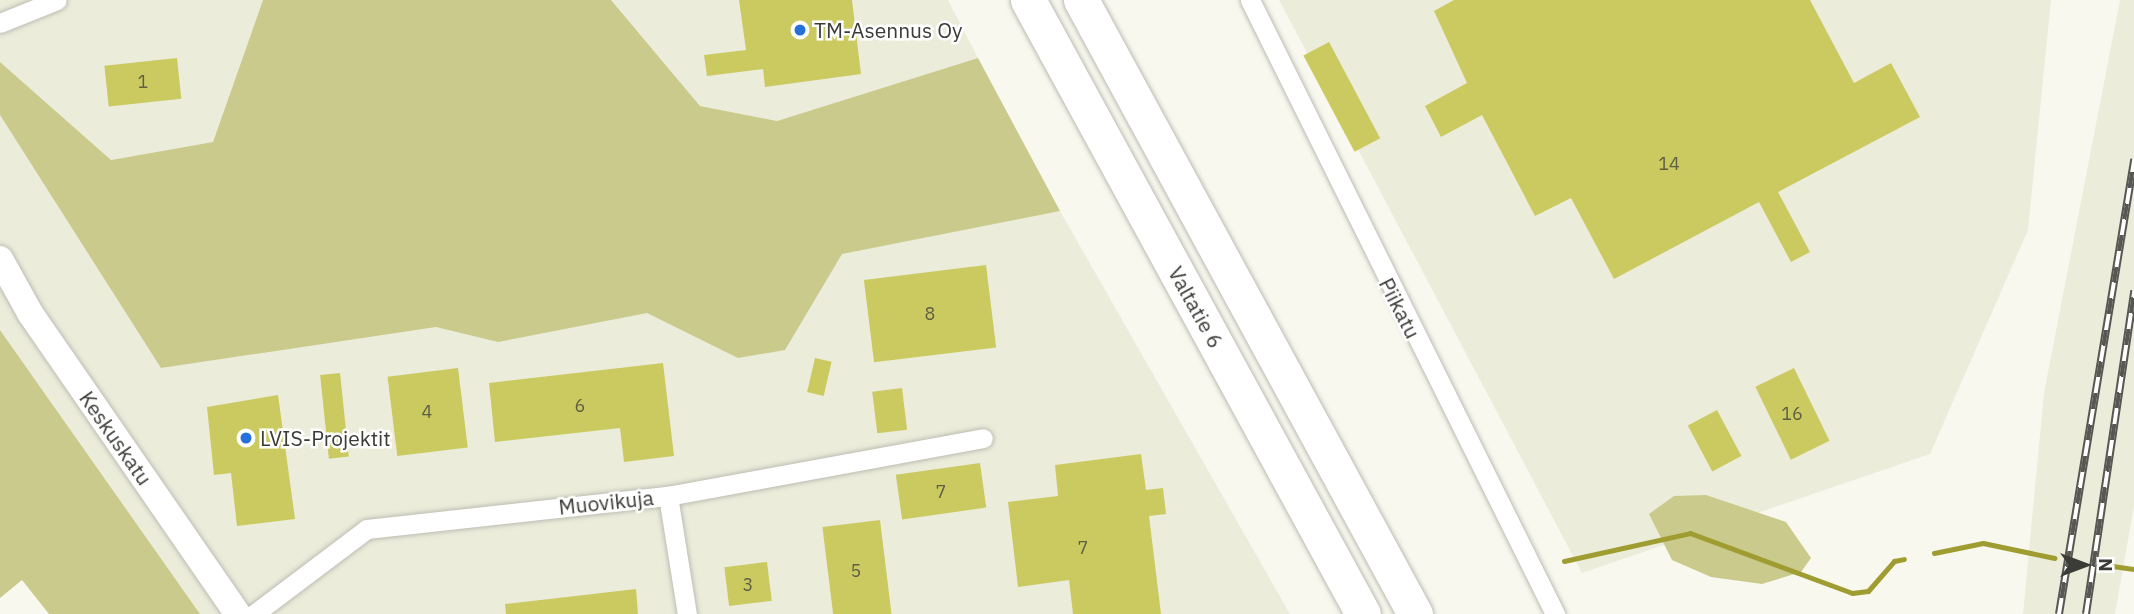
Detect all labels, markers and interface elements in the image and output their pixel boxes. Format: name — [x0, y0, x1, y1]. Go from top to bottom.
place label: TM-Asennus Oy — [814, 17, 963, 43]
marker: TM-Asennus Oy — [792, 22, 808, 38]
house number: 1 — [138, 71, 148, 93]
house number: 14 — [1658, 153, 1680, 175]
street label: Valtatie 6 — [1163, 262, 1229, 352]
street label: Piikatu — [1374, 273, 1426, 343]
house number: 8 — [925, 303, 935, 325]
street label: Keskuskatu — [74, 386, 158, 490]
house number: 6 — [575, 395, 585, 417]
house number: 4 — [422, 401, 432, 423]
house number: 16 — [1781, 403, 1803, 425]
place label: LVIS-Projektit — [260, 425, 391, 451]
marker: LVIS-Projektit — [238, 430, 254, 446]
house number: 7 — [936, 481, 946, 503]
street label: Muovikuja — [557, 484, 655, 520]
north arrow — [2050, 530, 2120, 600]
house number: 7 — [1078, 537, 1088, 559]
text: N — [2094, 558, 2118, 572]
house number: 5 — [851, 560, 861, 582]
house number: 3 — [743, 574, 753, 596]

